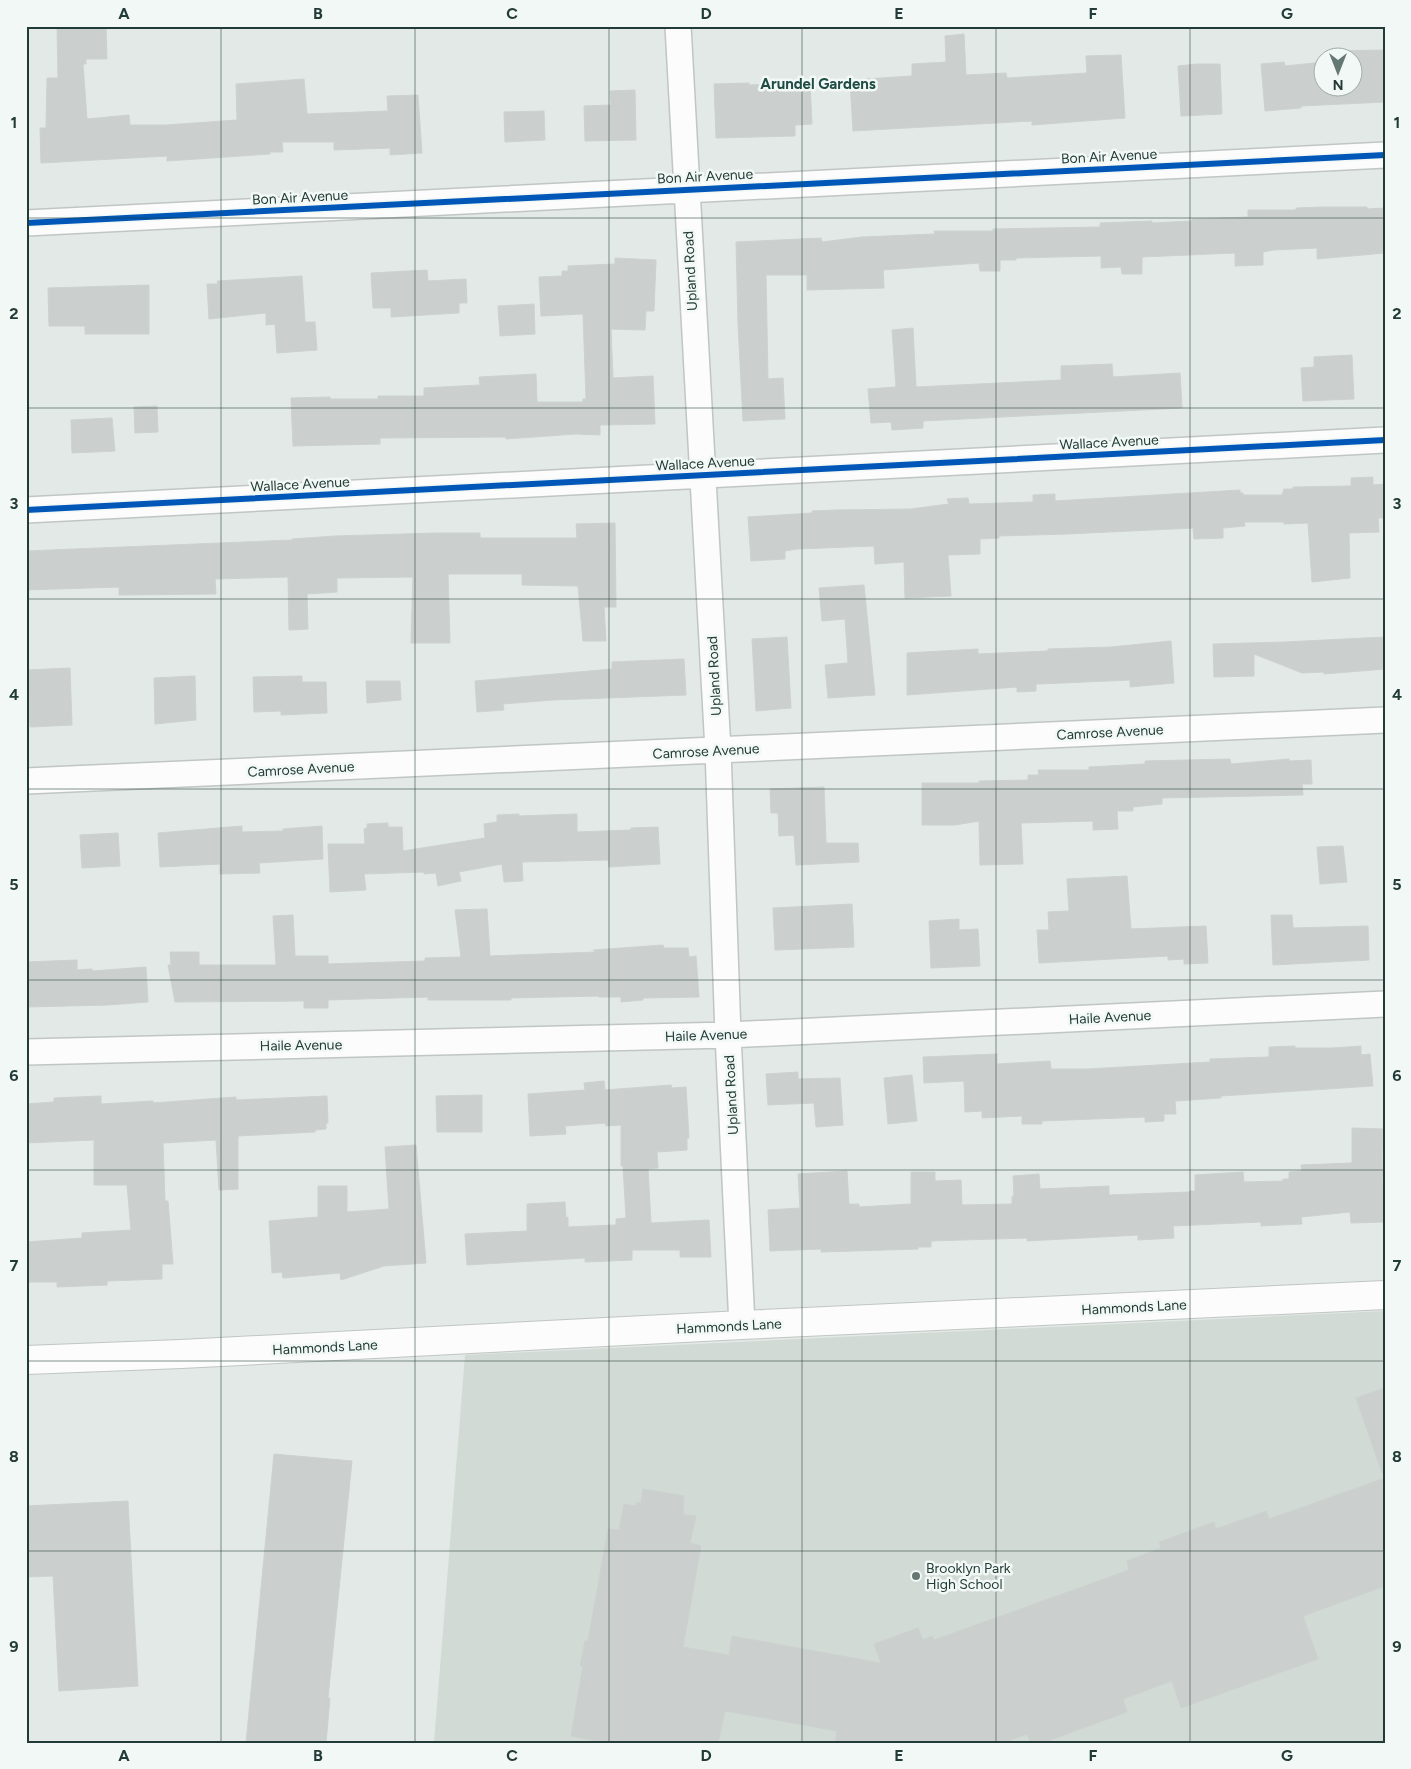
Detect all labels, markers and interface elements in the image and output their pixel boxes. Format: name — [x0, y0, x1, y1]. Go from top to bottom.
text: A — [118, 4, 130, 23]
text: B — [313, 4, 323, 23]
text: C — [506, 4, 518, 23]
text: D — [700, 4, 712, 23]
text: E — [894, 4, 904, 23]
text: F — [1089, 4, 1098, 23]
text: G — [1281, 4, 1293, 23]
north arrow — [1314, 48, 1364, 98]
district label: Arundel Gardens — [760, 75, 876, 93]
text: N — [1333, 76, 1343, 93]
text: 1 — [11, 113, 17, 132]
text: 1 — [1394, 113, 1400, 132]
street label: Bon Air Avenue — [1061, 145, 1158, 168]
street label: Bon Air Avenue — [657, 165, 754, 188]
street label: Bon Air Avenue — [252, 186, 349, 209]
street label: Upland Road — [680, 231, 701, 311]
text: 2 — [9, 304, 19, 323]
text: 2 — [1392, 304, 1402, 323]
street label: Wallace Avenue — [1059, 431, 1159, 454]
street label: Wallace Avenue — [655, 452, 755, 475]
street label: Wallace Avenue — [250, 473, 350, 496]
text: 3 — [10, 494, 19, 513]
text: 3 — [1393, 494, 1402, 513]
street label: Upland Road — [704, 636, 725, 716]
text: 4 — [9, 685, 19, 704]
text: 4 — [1392, 685, 1402, 704]
street label: Camrose Avenue — [1056, 721, 1164, 744]
street label: Camrose Avenue — [652, 740, 760, 763]
street label: Camrose Avenue — [247, 758, 355, 781]
text: 5 — [9, 875, 19, 894]
text: 5 — [1392, 875, 1402, 894]
street label: Haile Avenue — [1068, 1007, 1152, 1028]
street label: Haile Avenue — [665, 1026, 748, 1045]
street label: Haile Avenue — [260, 1036, 343, 1055]
street label: Upland Road — [721, 1055, 742, 1135]
text: 6 — [9, 1066, 19, 1085]
text: 6 — [1392, 1066, 1402, 1085]
text: 7 — [10, 1256, 19, 1275]
text: 7 — [1393, 1256, 1402, 1275]
street label: Hammonds Lane — [1081, 1296, 1187, 1319]
street label: Hammonds Lane — [676, 1315, 782, 1338]
street label: Hammonds Lane — [272, 1336, 378, 1359]
text: 8 — [9, 1447, 19, 1466]
text: 8 — [1392, 1447, 1402, 1466]
place label: Brooklyn Park High School — [926, 1560, 1011, 1593]
marker: Brooklyn Park High School — [910, 1570, 922, 1582]
text: 9 — [9, 1637, 19, 1656]
text: 9 — [1392, 1637, 1402, 1656]
text: A — [118, 1746, 130, 1765]
text: B — [313, 1746, 323, 1765]
text: C — [506, 1746, 518, 1765]
text: D — [700, 1746, 712, 1765]
text: E — [894, 1746, 904, 1765]
text: F — [1089, 1746, 1098, 1765]
text: G — [1281, 1746, 1293, 1765]

